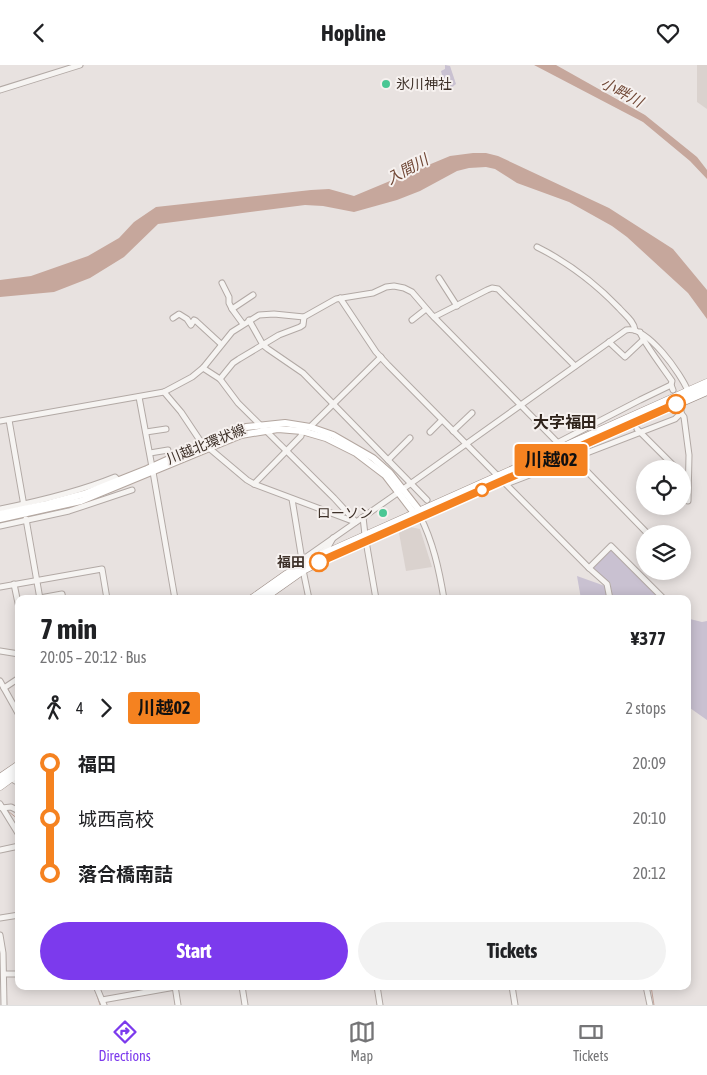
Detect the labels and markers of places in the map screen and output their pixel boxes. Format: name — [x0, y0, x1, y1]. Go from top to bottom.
place label: 氷川神社 — [396, 76, 452, 92]
marker: 氷川神社 — [380, 78, 392, 90]
unlabelled marker — [666, 394, 686, 414]
unlabelled marker — [475, 483, 489, 497]
place label: ローソン — [317, 505, 373, 521]
marker: ローソン — [377, 507, 389, 519]
marker: 福田 — [309, 552, 329, 572]
place label: 福田 — [277, 554, 305, 570]

